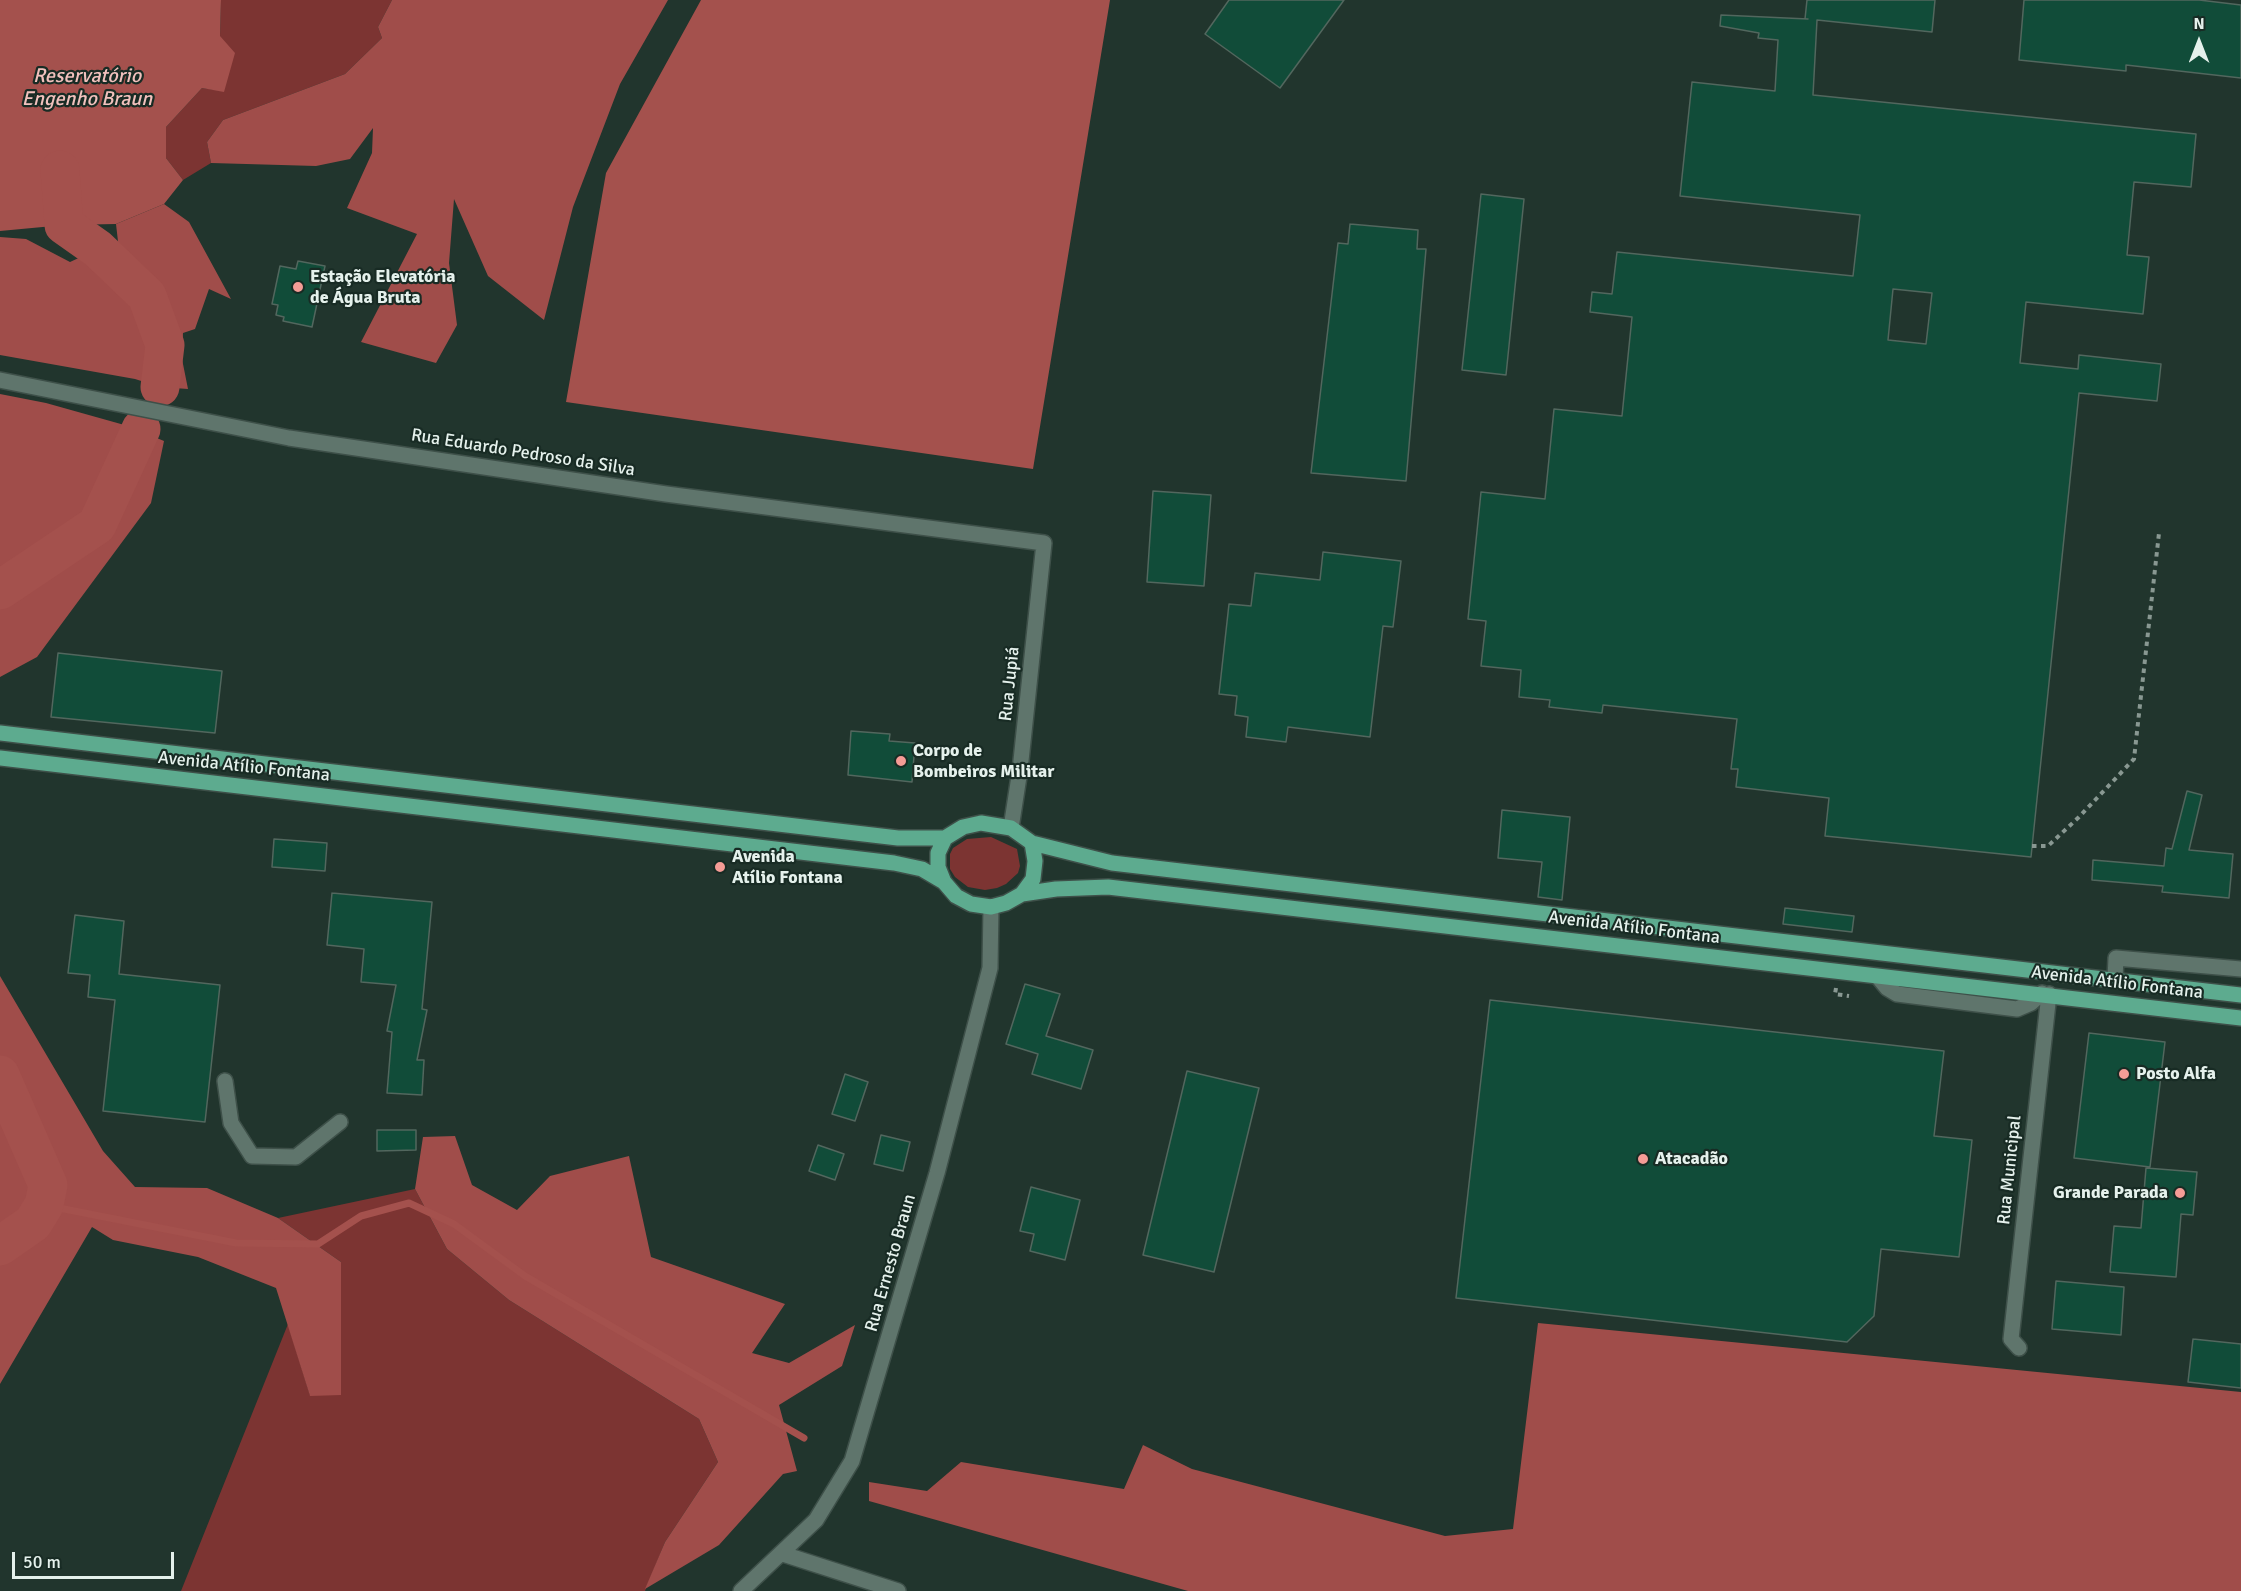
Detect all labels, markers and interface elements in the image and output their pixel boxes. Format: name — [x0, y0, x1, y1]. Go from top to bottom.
north arrow — [2169, 12, 2229, 72]
text: N — [2193, 14, 2205, 34]
water label: Reservatório Engenho Braun — [22, 65, 152, 112]
place label: Estação Elevatória de Água Bruta — [310, 266, 456, 308]
marker: Estação Elevatória de Água Bruta — [291, 280, 305, 294]
street label: Rua Eduardo Pedroso da Silva — [410, 425, 636, 481]
street label: Rua Jupiá — [995, 646, 1025, 722]
place label: Corpo de Bombeiros Militar — [913, 740, 1054, 783]
street label: Avenida Atílio Fontana — [157, 747, 331, 787]
marker: Corpo de Bombeiros Militar — [894, 754, 908, 768]
place label: Avenida Atílio Fontana — [732, 846, 843, 888]
marker: Avenida Atílio Fontana — [713, 860, 727, 874]
street label: Avenida Atílio Fontana — [1547, 907, 1721, 949]
street label: Avenida Atílio Fontana — [2030, 962, 2204, 1004]
place label: Posto Alfa — [2136, 1063, 2216, 1085]
marker: Posto Alfa — [2117, 1067, 2131, 1081]
street label: Rua Municipal — [1994, 1114, 2026, 1226]
place label: Atacadão — [1655, 1148, 1728, 1170]
marker: Atacadão — [1636, 1152, 1650, 1166]
place label: Grande Parada — [2053, 1182, 2168, 1204]
marker: Grande Parada — [2173, 1186, 2187, 1200]
street label: Rua Ernesto Braun — [861, 1192, 921, 1334]
scale bar — [15, 1540, 177, 1578]
text: 50 m — [23, 1551, 61, 1573]

